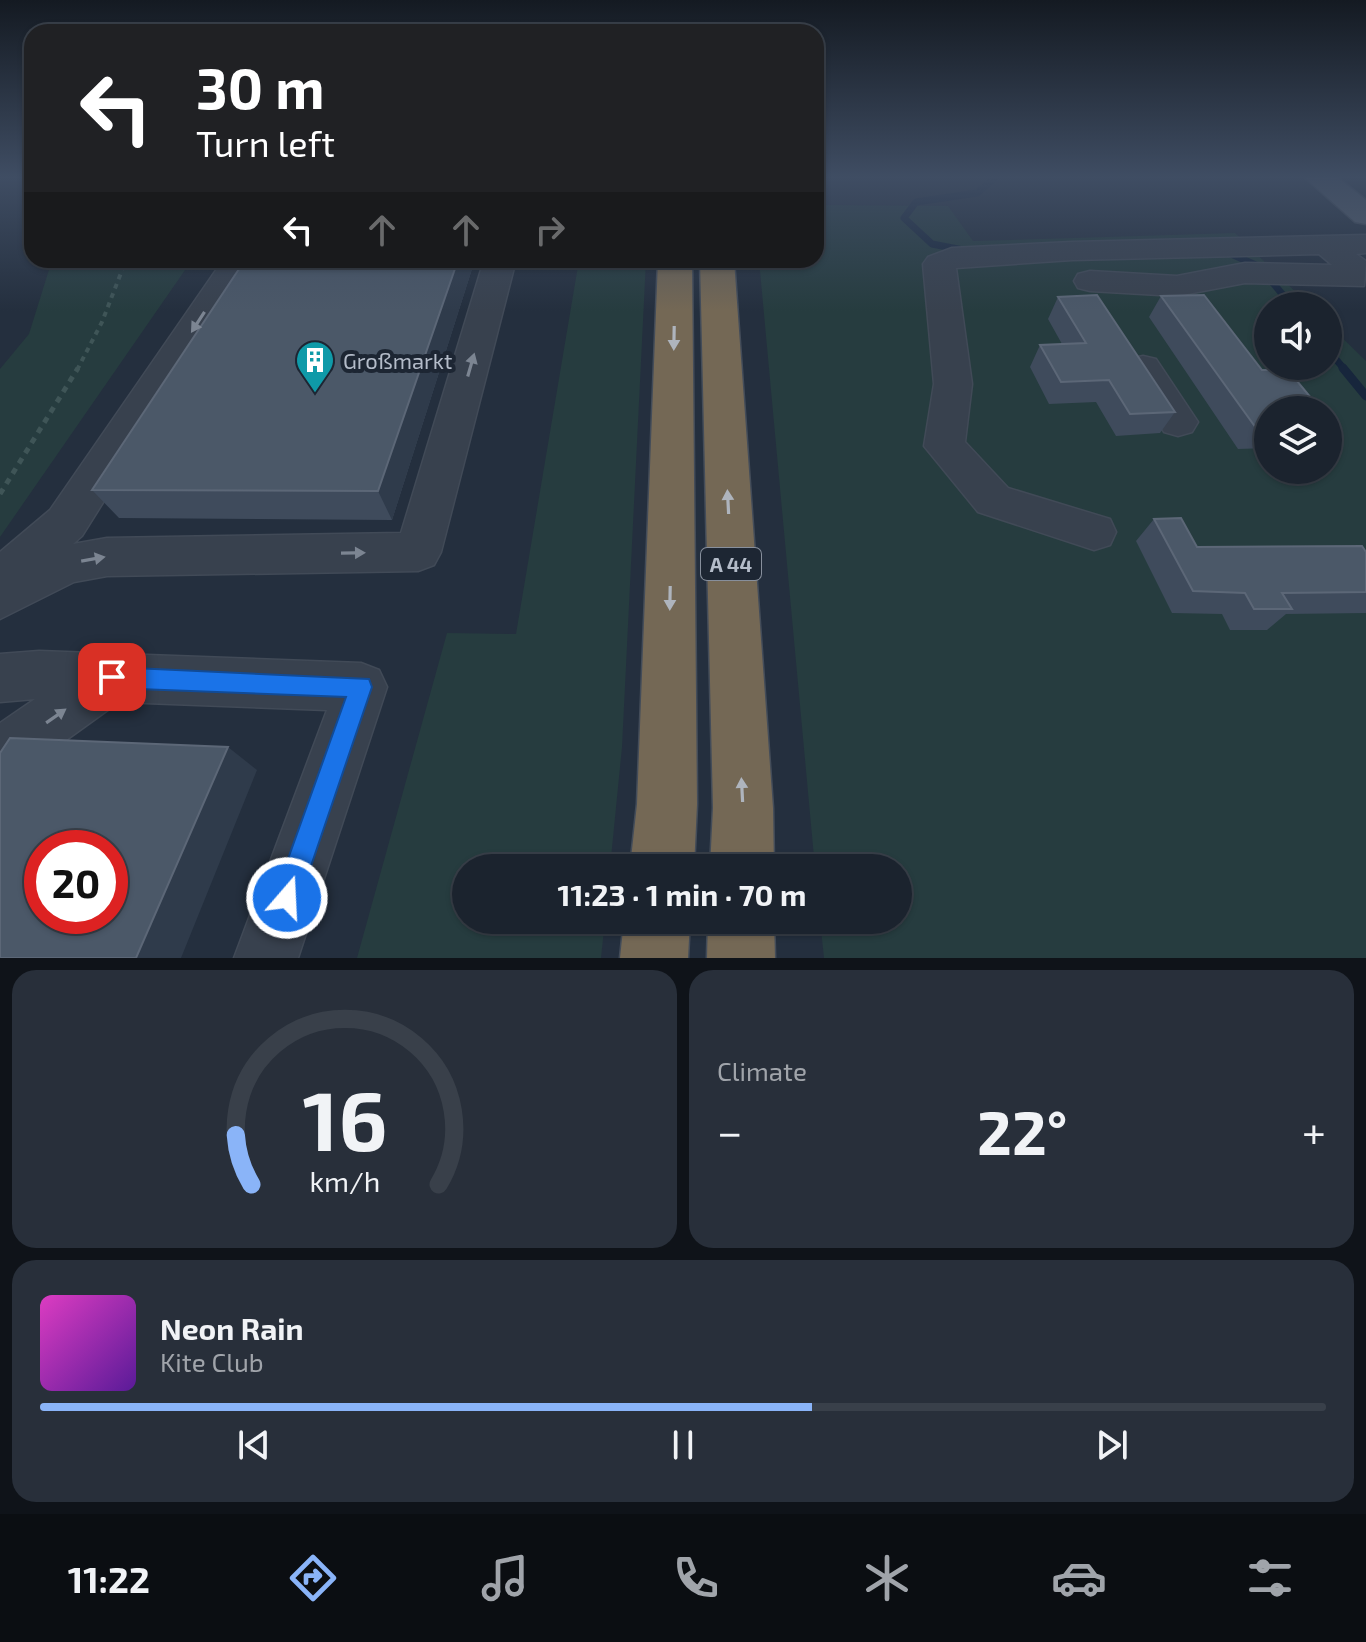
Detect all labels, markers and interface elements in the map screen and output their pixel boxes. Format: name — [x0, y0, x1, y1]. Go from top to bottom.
text: 30 m — [196, 53, 325, 120]
icon: left — [64, 56, 168, 160]
text: Turn left — [196, 121, 335, 164]
icon: left — [276, 208, 320, 252]
icon: ahead — [360, 208, 404, 252]
icon: ahead — [444, 208, 488, 252]
icon: right — [528, 208, 572, 252]
map controls — [1254, 292, 1342, 484]
button: sound — [1254, 292, 1342, 380]
one-way arrow — [192, 311, 206, 333]
one-way arrow — [668, 326, 680, 351]
building icon: Großmarkt — [294, 339, 336, 394]
place label: Großmarkt — [343, 347, 452, 373]
one-way arrow — [465, 352, 477, 377]
button: layers — [1254, 396, 1342, 484]
one-way arrow — [722, 489, 735, 514]
one-way arrow — [341, 547, 366, 560]
road number: A 44 — [701, 548, 761, 580]
one-way arrow — [81, 553, 106, 565]
one-way arrow — [664, 586, 676, 611]
pin — [78, 643, 146, 711]
icon: arrive — [90, 655, 134, 699]
one-way arrow — [45, 709, 66, 724]
one-way arrow — [735, 777, 748, 802]
speed limit sign: 20 — [24, 830, 128, 934]
position arrow — [245, 856, 329, 940]
text: 11:23 · 1 min · 70 m — [558, 876, 806, 912]
text: Climate — [717, 1055, 807, 1086]
text: 16 — [302, 1068, 387, 1168]
text: 22° — [977, 1095, 1067, 1167]
text: − — [717, 1104, 743, 1157]
text: + — [1302, 1104, 1326, 1157]
text: km/h — [309, 1163, 380, 1198]
text: Neon Rain — [160, 1310, 304, 1346]
text: Kite Club — [160, 1346, 264, 1377]
icon: previous — [232, 1423, 276, 1467]
icon: pause — [661, 1423, 705, 1467]
icon: next — [1090, 1423, 1134, 1467]
icon: directions — [285, 1550, 341, 1606]
icon: music — [477, 1550, 533, 1606]
icon: phone — [668, 1550, 724, 1606]
icon: climate — [859, 1550, 915, 1606]
icon: car — [1051, 1550, 1107, 1606]
icon: filters — [1242, 1550, 1298, 1606]
text: 11:22 — [68, 1557, 150, 1600]

